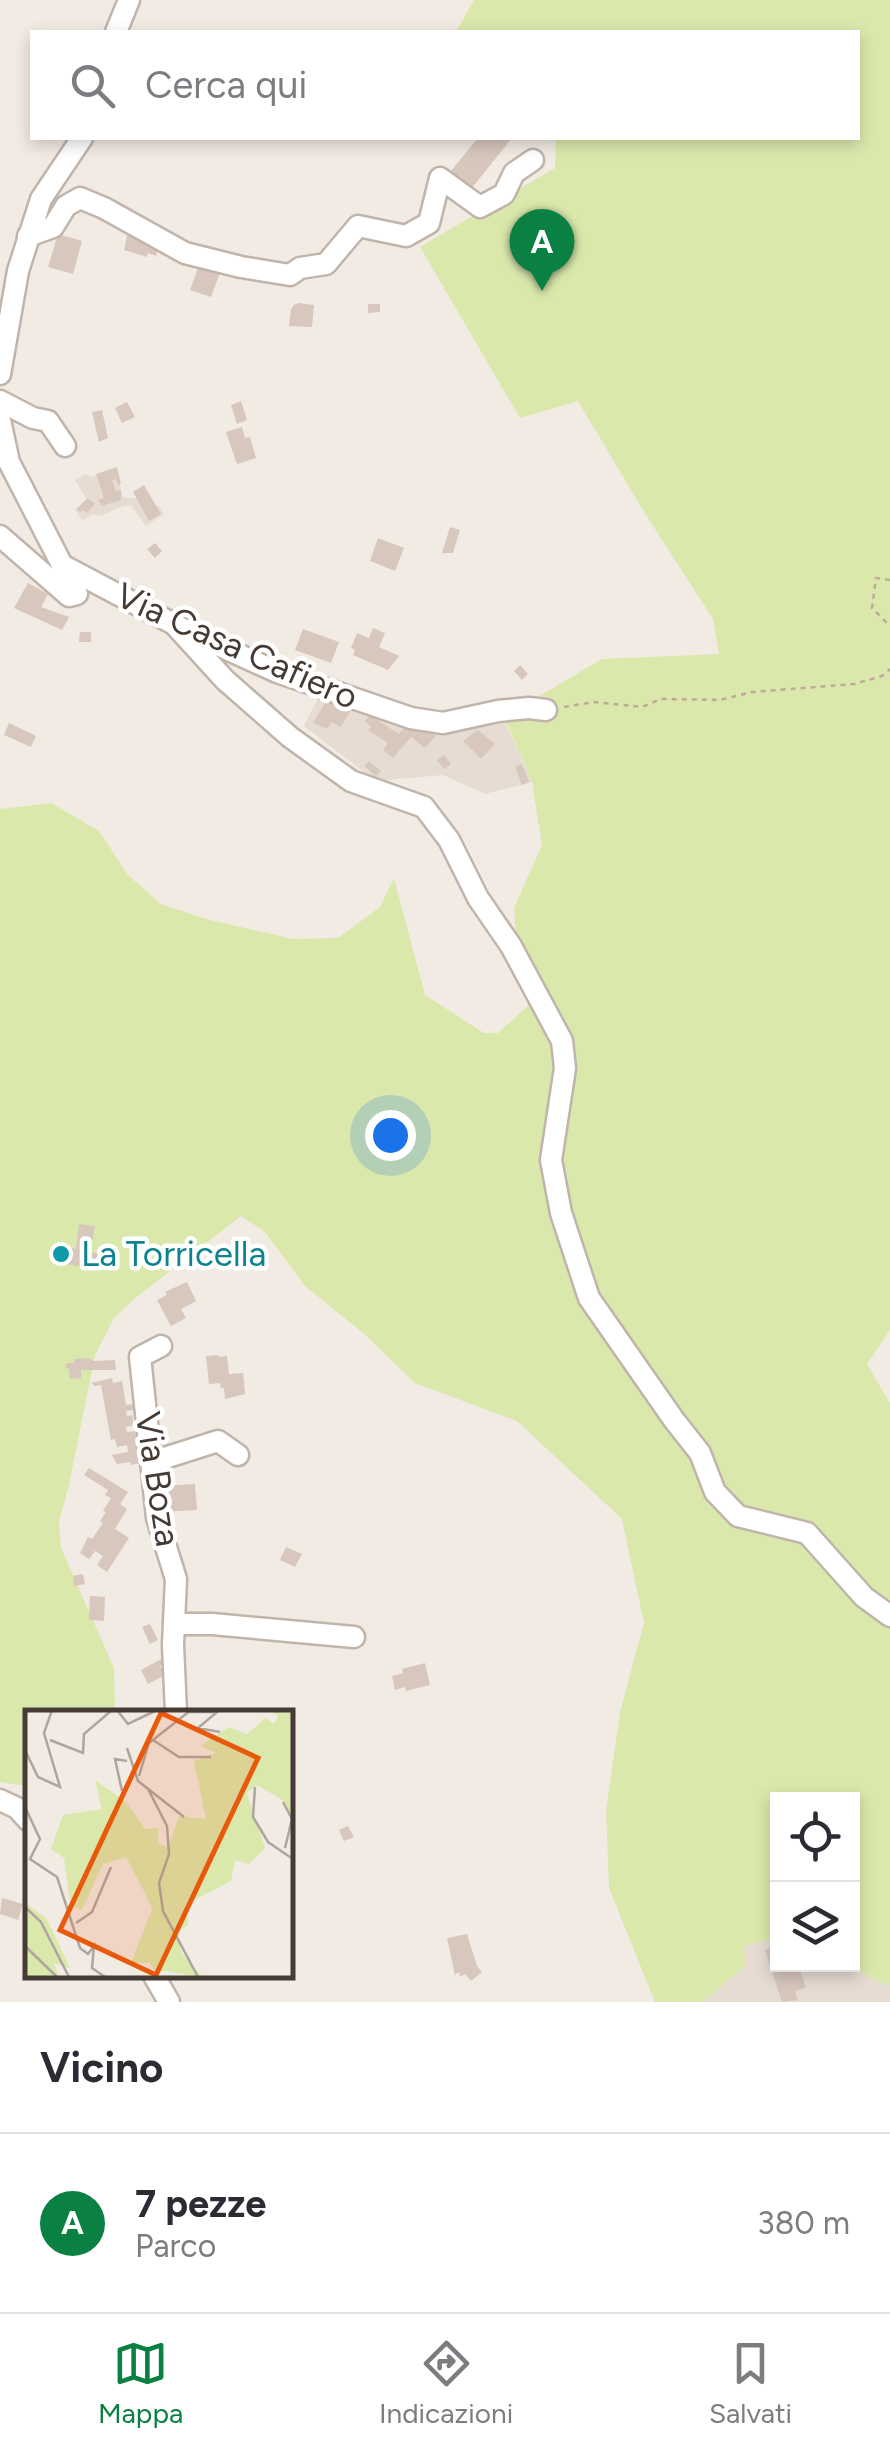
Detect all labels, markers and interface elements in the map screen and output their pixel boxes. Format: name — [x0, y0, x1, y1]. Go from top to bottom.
search box — [30, 30, 860, 140]
icon: search — [65, 58, 120, 113]
text: Cerca qui — [145, 62, 307, 108]
pin: A — [510, 208, 574, 291]
street label: Via Casa Cafiero — [110, 574, 364, 718]
your location — [365, 1110, 416, 1161]
place label: La Torricella — [81, 1233, 266, 1275]
marker: La Torricella — [50, 1243, 72, 1265]
street label: Via Boza — [127, 1409, 189, 1549]
inset map — [25, 1710, 292, 1977]
map controls — [770, 1792, 860, 1972]
button: locate — [770, 1792, 860, 1882]
button: layers — [770, 1882, 860, 1972]
text: Vicino — [40, 2042, 164, 2093]
text: 7 pezze — [135, 2181, 266, 2227]
text: A — [61, 2204, 84, 2242]
text: 380 m — [757, 2204, 850, 2242]
text: Parco — [135, 2227, 216, 2265]
tab: Mappa — [98, 2336, 183, 2430]
tab: Indicazioni — [379, 2336, 513, 2430]
tab: Salvati — [709, 2336, 792, 2430]

